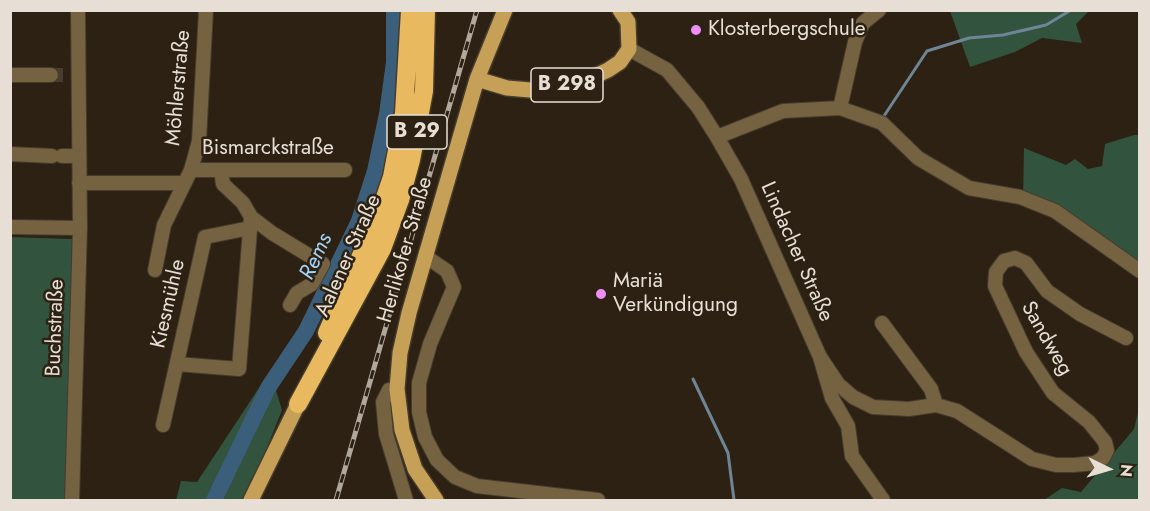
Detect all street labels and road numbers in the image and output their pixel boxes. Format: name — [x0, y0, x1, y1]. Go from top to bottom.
street label: Möhlerstraße — [161, 29, 197, 147]
road number: B 298 — [531, 68, 603, 102]
road number: B 29 — [387, 115, 447, 149]
street label: Bismarckstraße — [202, 136, 334, 162]
street label: Herlikofer Straße — [373, 174, 439, 326]
street label: Lindacher Straße — [754, 178, 838, 326]
street label: Aalener Straße — [311, 191, 387, 321]
street label: Kiesmühle — [147, 257, 191, 351]
street label: Buchstraße — [42, 279, 70, 377]
street label: Sandweg — [1015, 297, 1077, 381]

